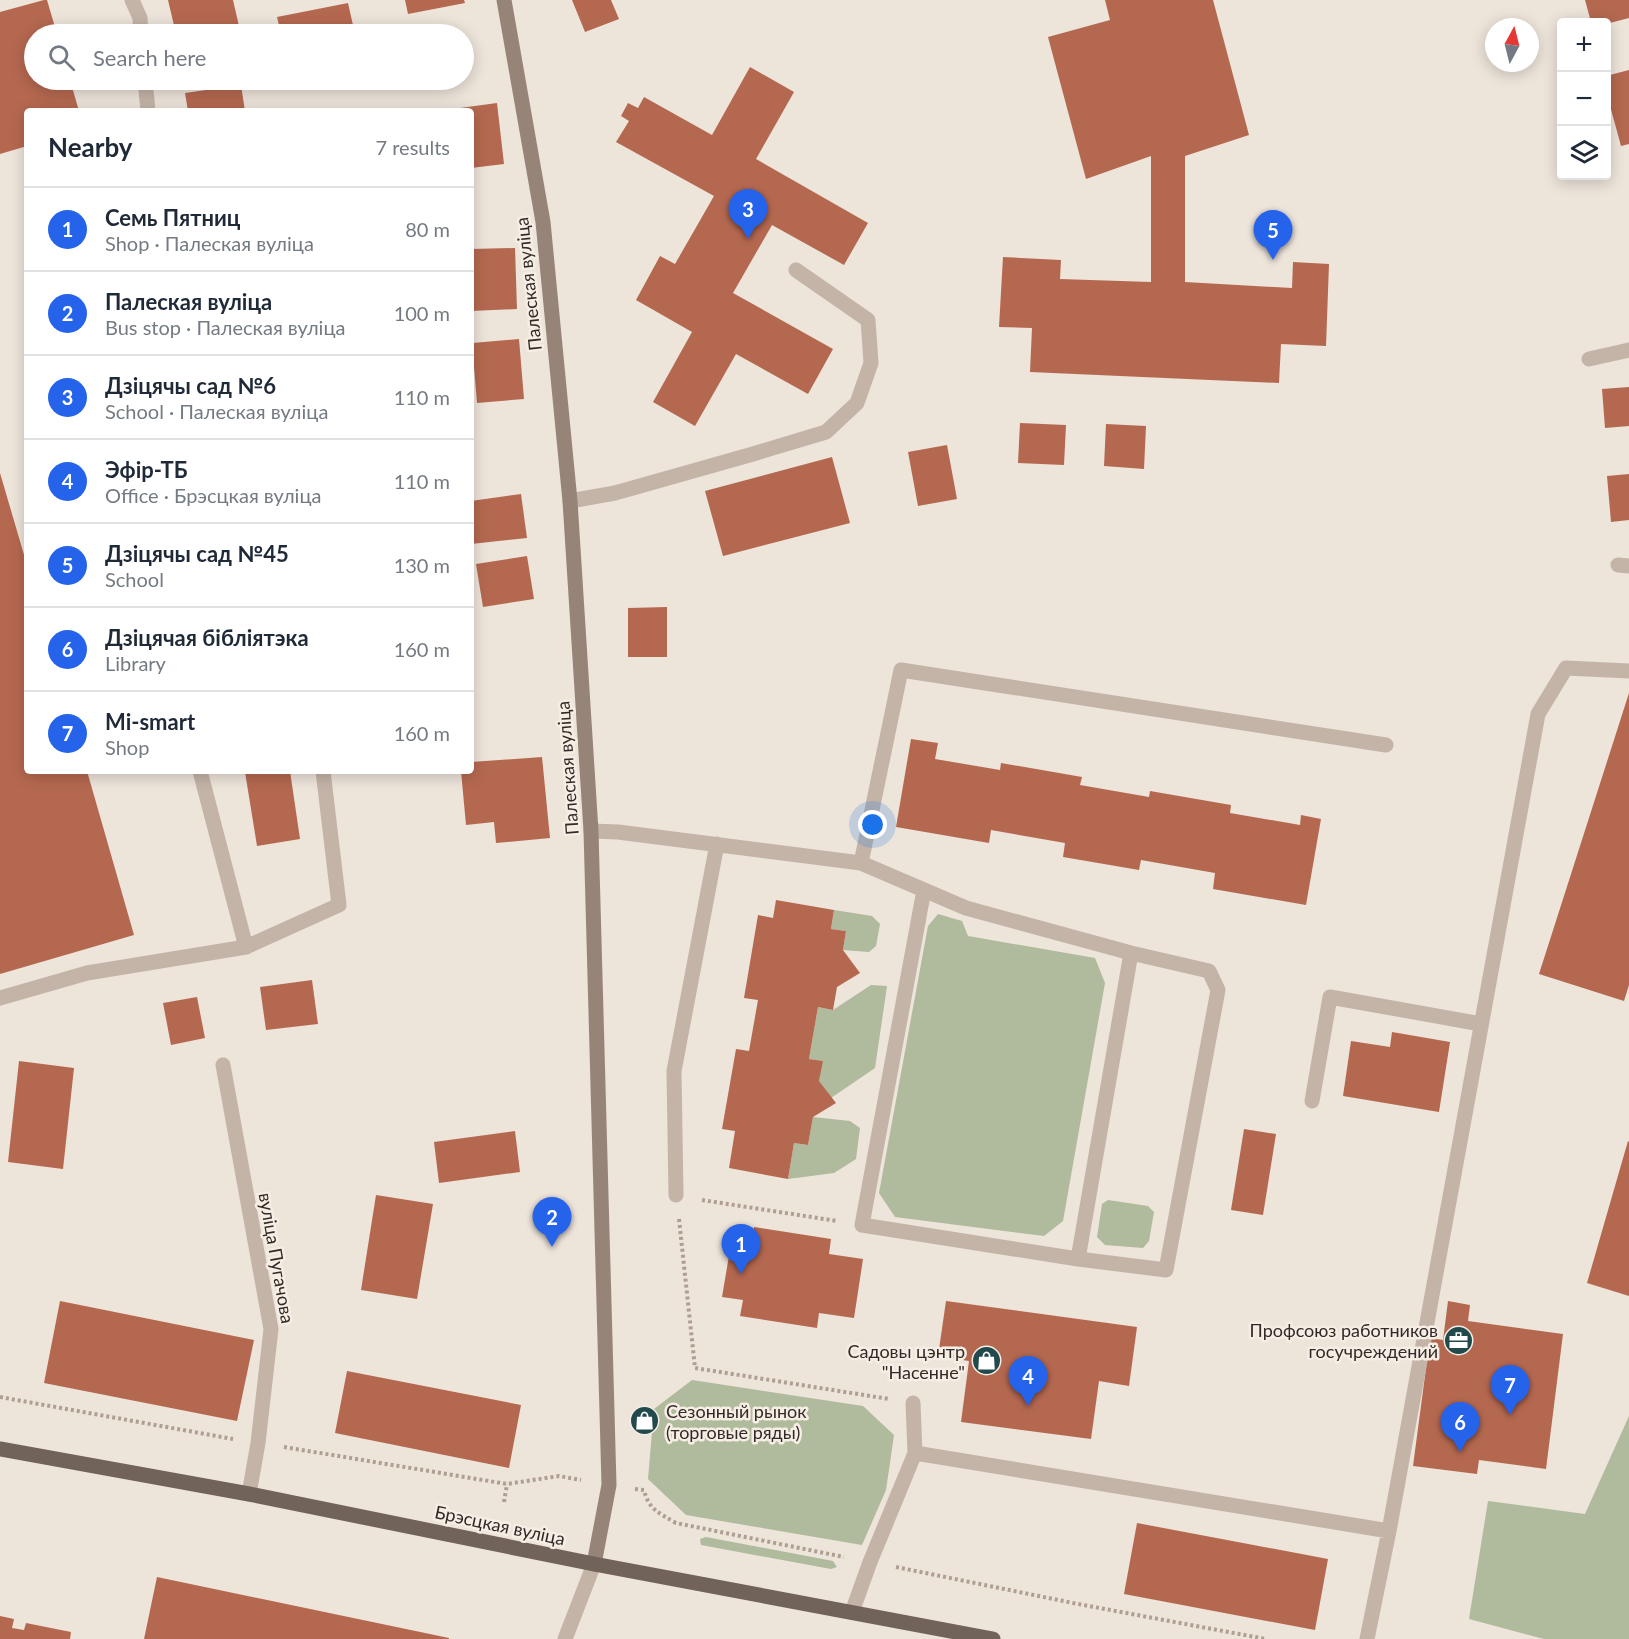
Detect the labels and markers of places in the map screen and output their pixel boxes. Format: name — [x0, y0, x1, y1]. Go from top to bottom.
pin: 3 — [728, 190, 768, 239]
pin: 5 — [1254, 210, 1292, 260]
pin: 2 — [532, 1198, 572, 1247]
pin: 1 — [722, 1224, 760, 1274]
place label: Профсоюз работников госучреждений — [1250, 1319, 1438, 1362]
office icon: Профсоюз работников госучреждений — [1443, 1324, 1475, 1356]
place label: Садовы цэнтр "Насенне" — [847, 1340, 965, 1383]
shop icon: Садовы цэнтр "Насенне" — [970, 1345, 1002, 1377]
pin: 4 — [1008, 1356, 1048, 1406]
pin: 7 — [1490, 1366, 1530, 1415]
place label: Сезонный рынок (торговые ряды) — [666, 1400, 807, 1443]
pin: 6 — [1440, 1402, 1480, 1452]
shop icon: Сезонный рынок (торговые ряды) — [629, 1405, 661, 1437]

